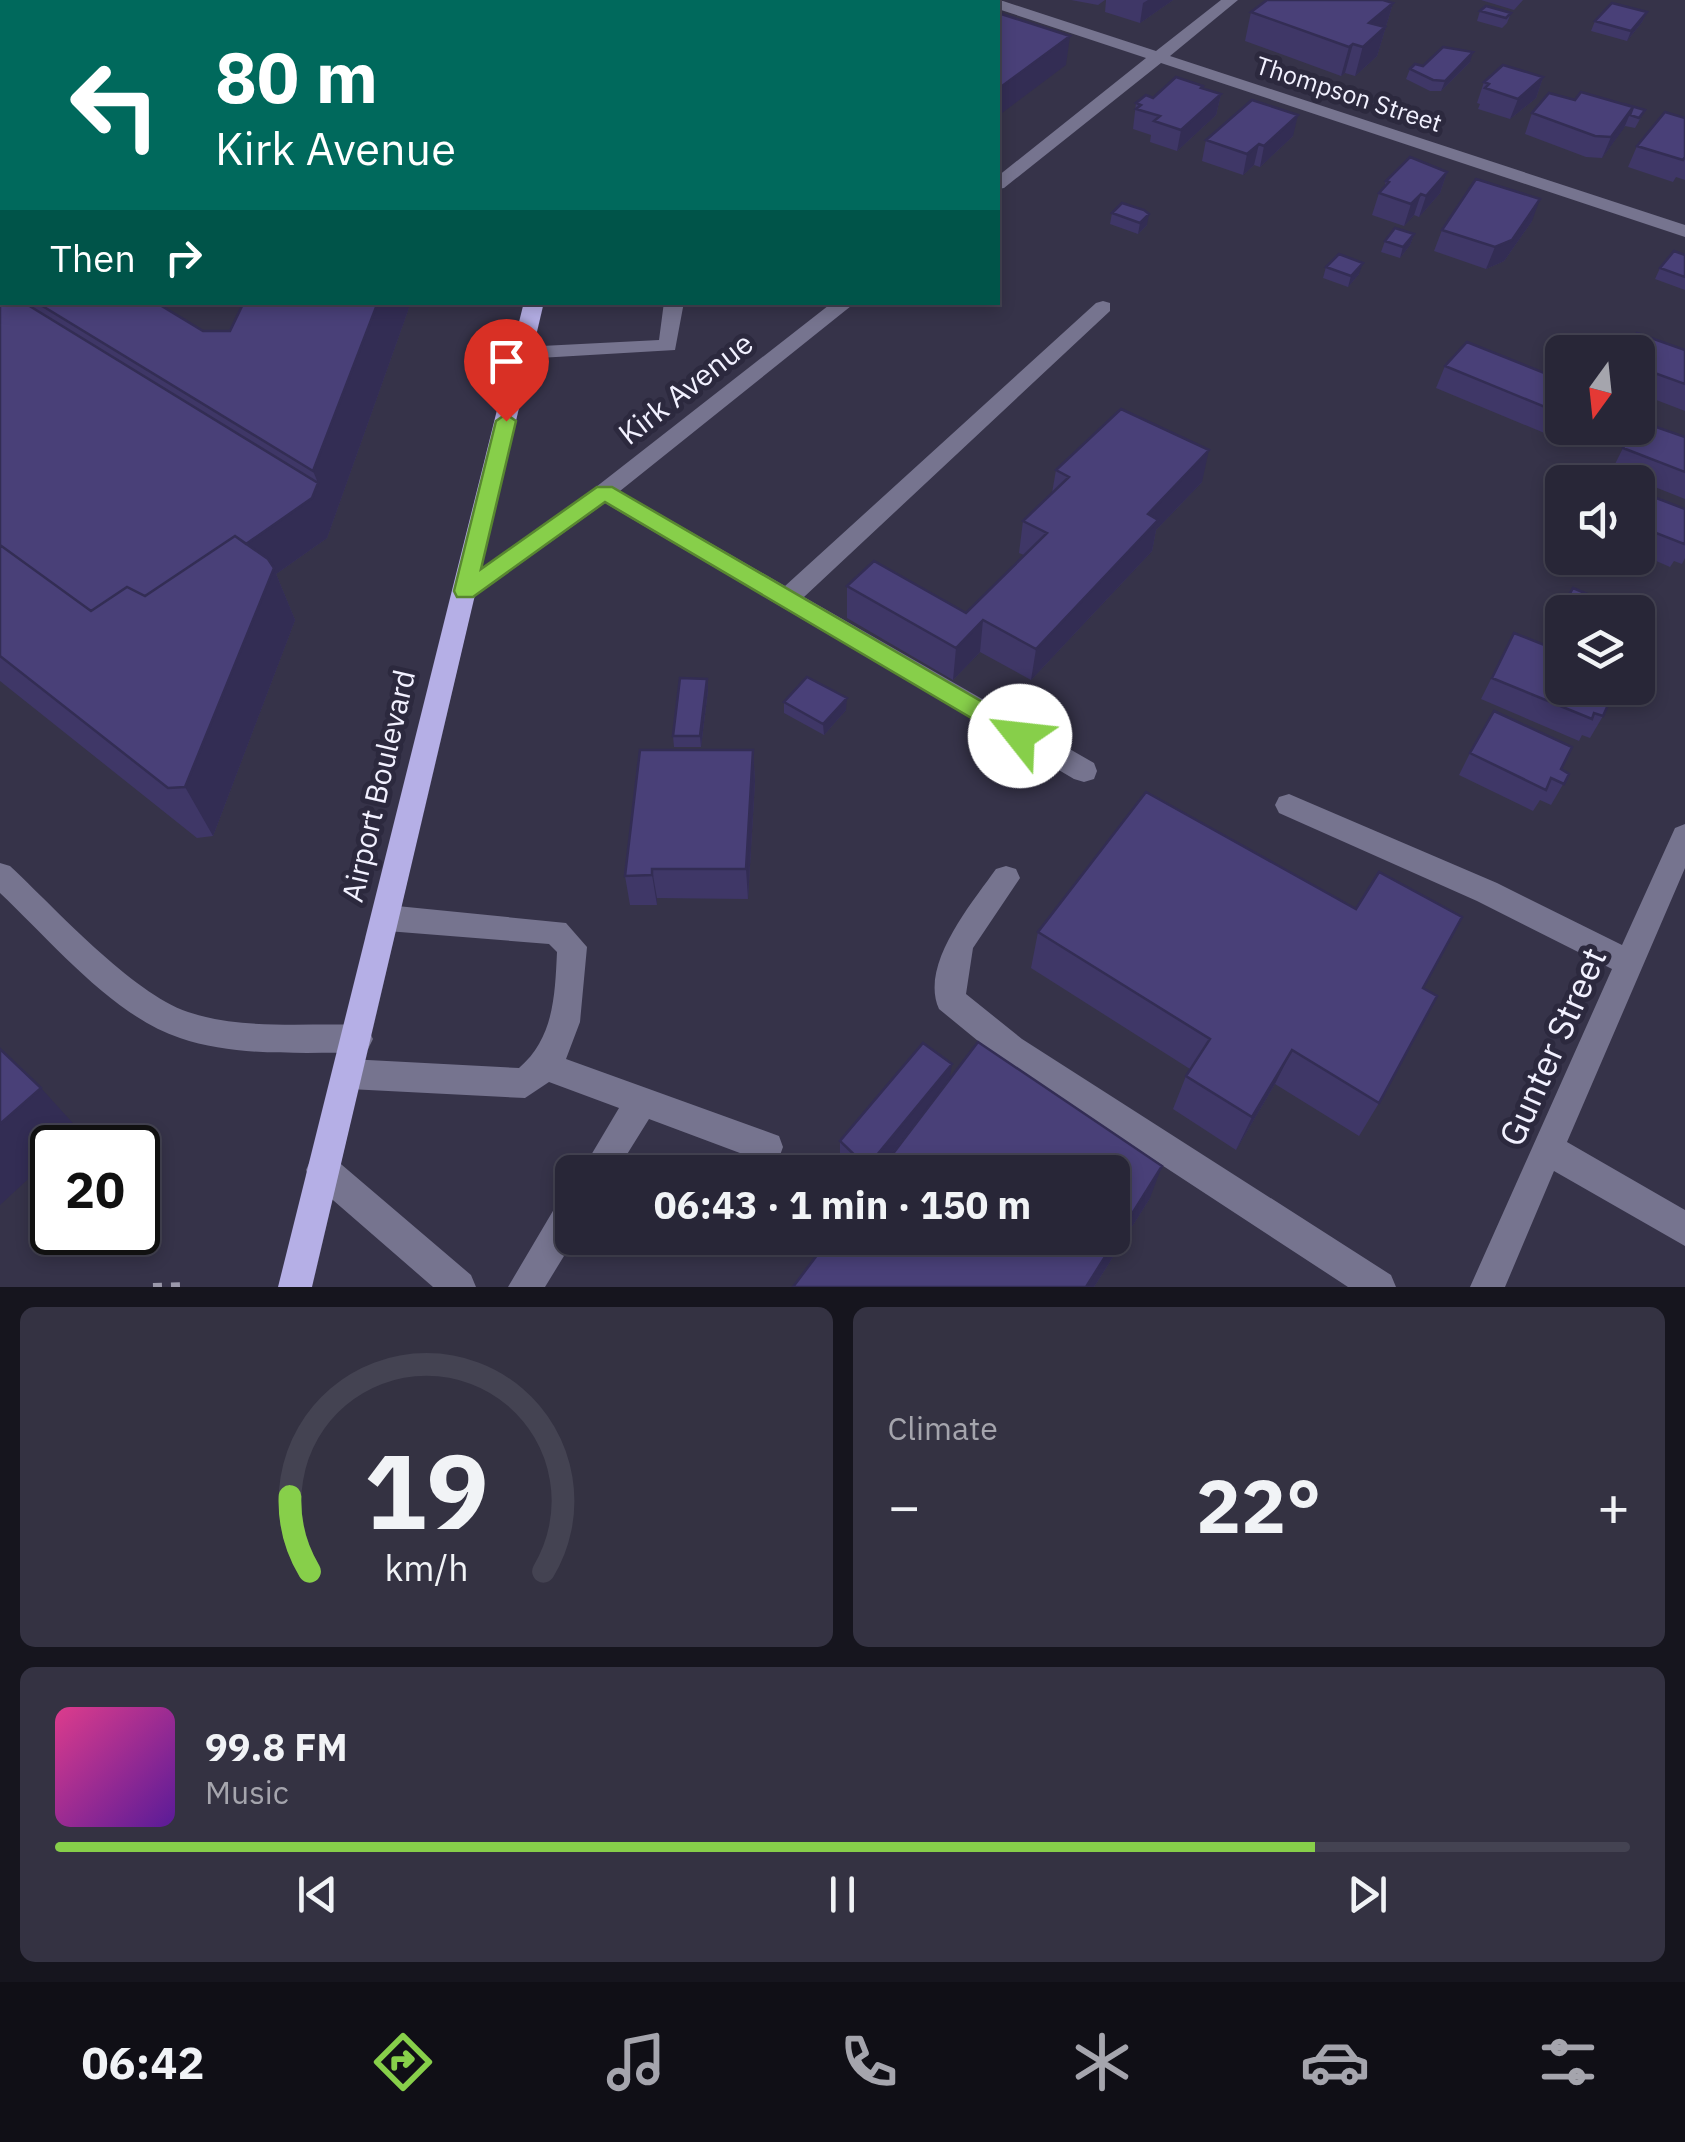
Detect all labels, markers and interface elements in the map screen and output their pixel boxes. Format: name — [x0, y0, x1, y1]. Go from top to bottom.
text: 80 m — [215, 31, 378, 122]
icon: left — [50, 40, 180, 170]
street label: Thompson Street — [1252, 48, 1446, 139]
text: Kirk Avenue — [215, 119, 456, 177]
icon: right — [156, 230, 211, 285]
text: Then — [50, 233, 136, 282]
pin — [464, 319, 549, 422]
street label: Kirk Avenue — [610, 323, 760, 453]
icon: arrive — [479, 334, 534, 389]
north arrow — [1545, 335, 1655, 445]
map controls — [1545, 335, 1655, 705]
button: sound — [1545, 465, 1655, 575]
button: layers — [1545, 595, 1655, 705]
street label: Airport Boulevard — [332, 666, 423, 906]
position arrow — [968, 684, 1072, 788]
street label: Gunter Street — [1488, 940, 1616, 1153]
speed limit sign: 20 — [30, 1125, 160, 1255]
text: 06:43 · 1 min · 150 m — [654, 1180, 1031, 1229]
text: Climate — [888, 1407, 998, 1449]
text: 19 — [364, 1422, 489, 1558]
text: 22° — [1196, 1456, 1321, 1554]
text: − — [888, 1470, 921, 1541]
text: + — [1597, 1470, 1630, 1541]
text: km/h — [384, 1544, 468, 1591]
text: 99.8 FM — [205, 1722, 348, 1771]
text: Music — [205, 1771, 289, 1813]
icon: previous — [290, 1867, 345, 1922]
icon: pause — [815, 1867, 870, 1922]
icon: next — [1340, 1867, 1395, 1922]
icon: directions — [368, 2027, 438, 2097]
icon: music — [601, 2027, 671, 2097]
icon: phone — [834, 2027, 904, 2097]
icon: climate — [1067, 2027, 1137, 2097]
icon: car — [1300, 2027, 1370, 2097]
icon: filters — [1533, 2027, 1603, 2097]
text: 06:42 — [82, 2033, 204, 2091]

